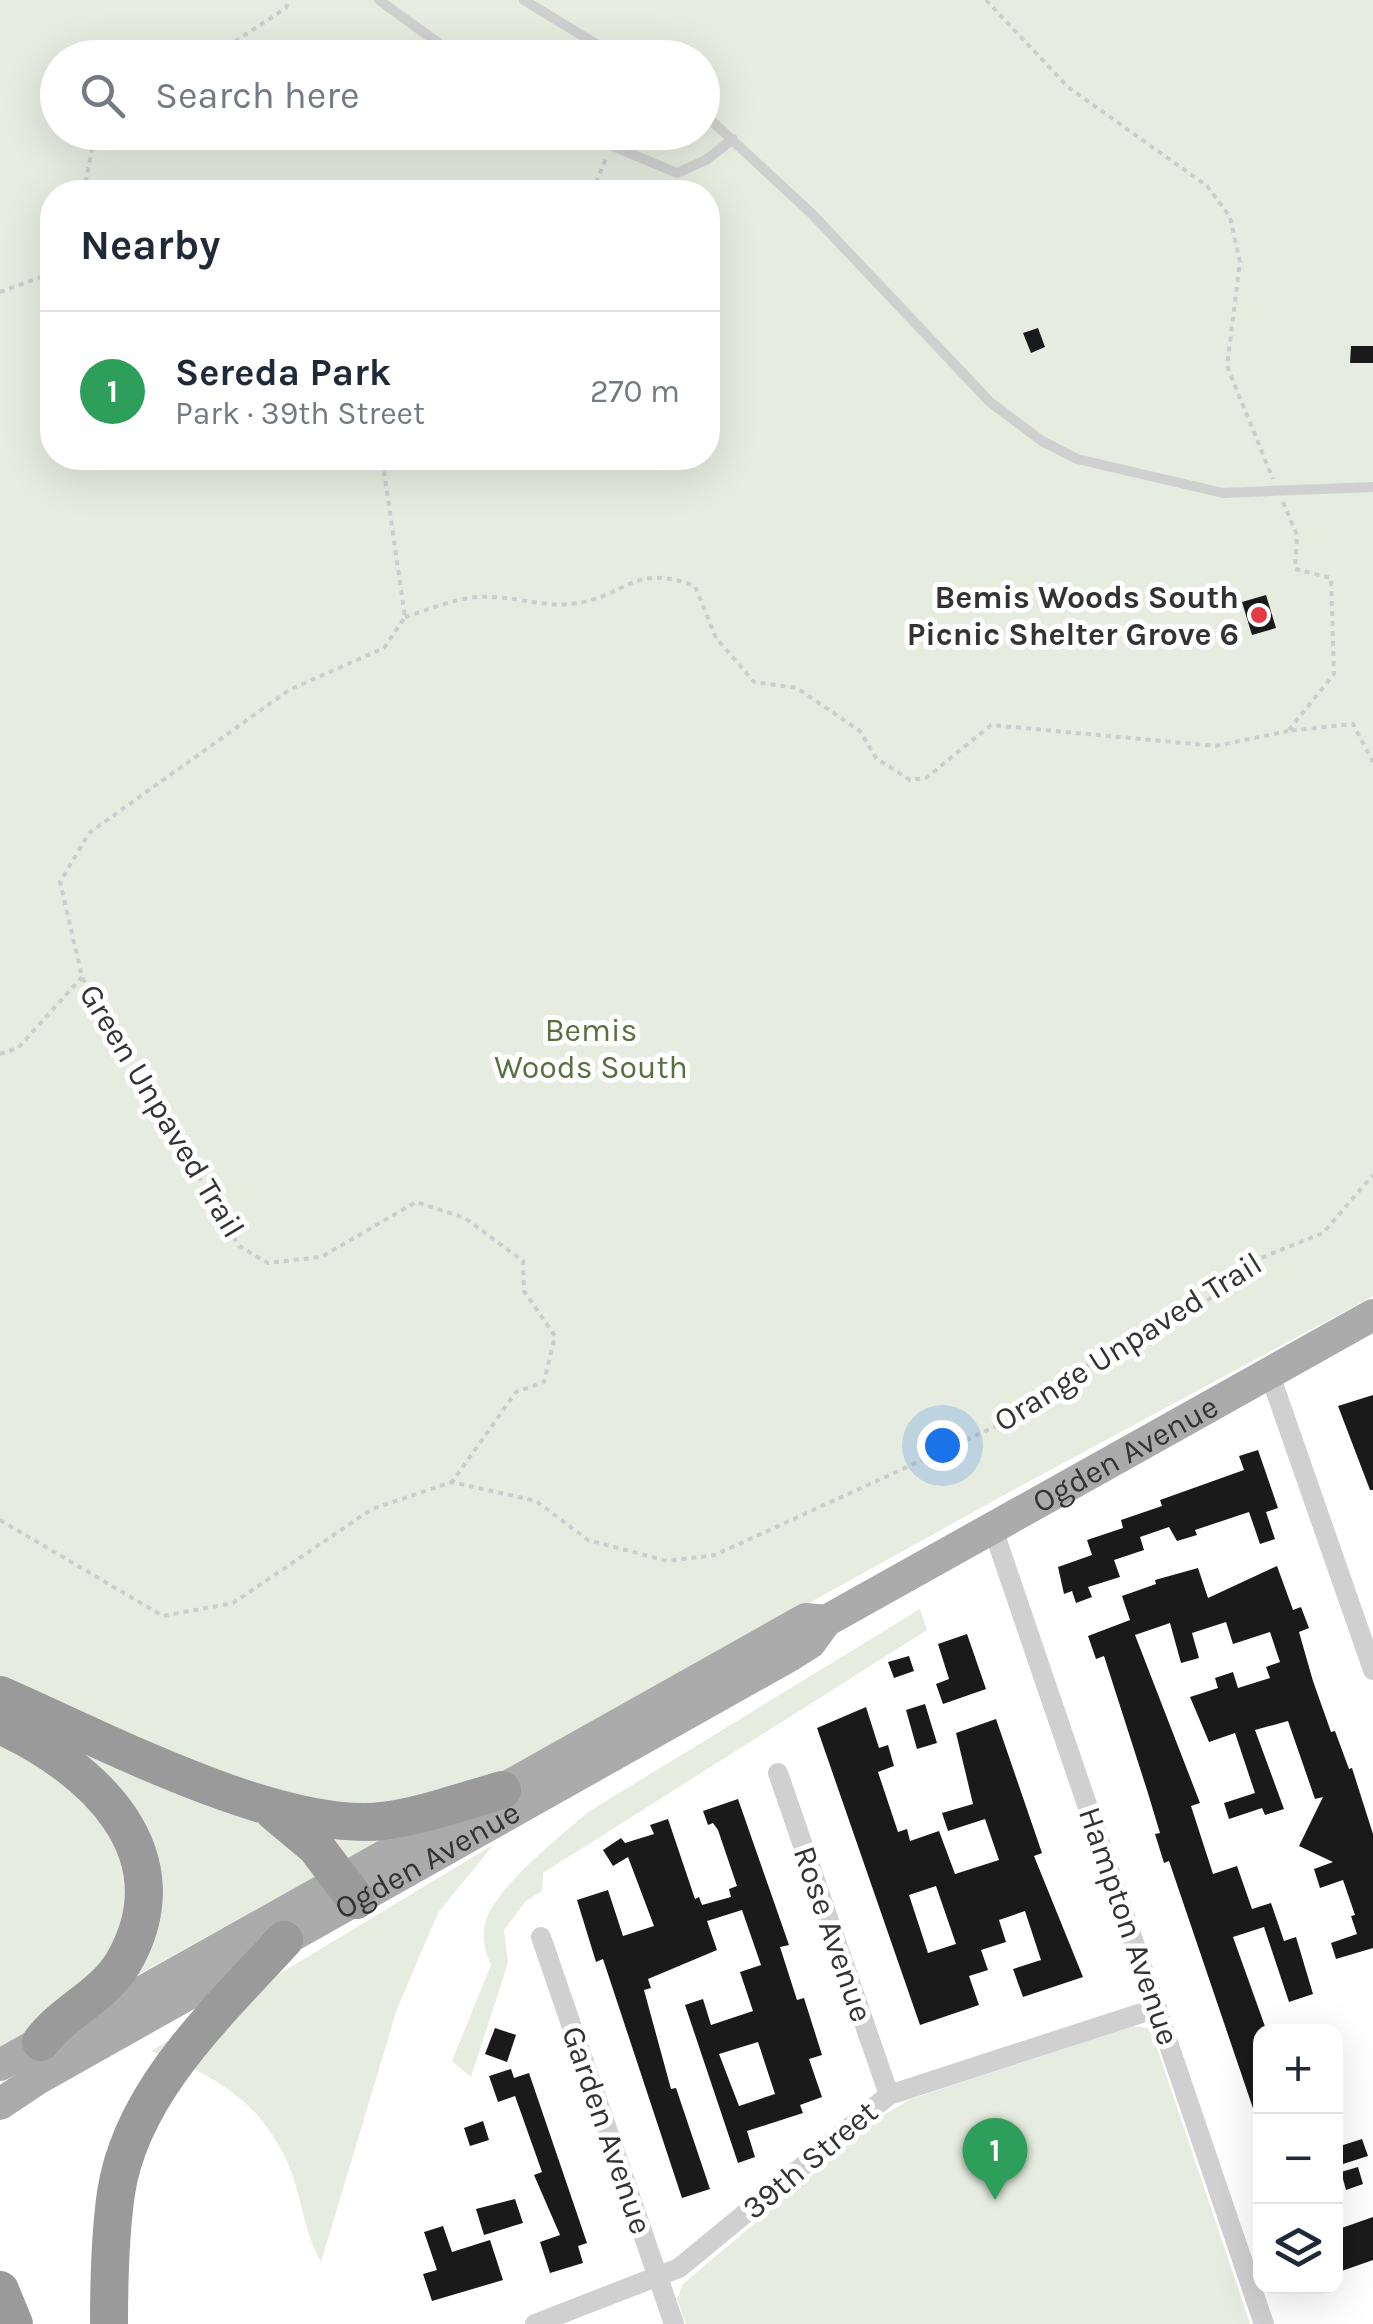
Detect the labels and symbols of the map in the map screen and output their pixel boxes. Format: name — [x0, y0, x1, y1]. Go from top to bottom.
place label: Bemis Woods South Picnic Shelter Grove 6 — [907, 579, 1239, 653]
marker: Bemis Woods South Picnic Shelter Grove 6 — [1248, 604, 1270, 626]
street label: Green Unpaved Trail — [72, 978, 252, 1244]
park label: Bemis Woods South — [494, 1012, 688, 1086]
street label: Orange Unpaved Trail — [988, 1245, 1268, 1439]
street label: Ogden Avenue — [1026, 1387, 1224, 1520]
your location — [917, 1420, 968, 1471]
street label: Ogden Avenue — [328, 1793, 526, 1926]
street label: Hampton Avenue — [1071, 1802, 1187, 2050]
street label: Rose Avenue — [786, 1841, 880, 2027]
street label: Garden Avenue — [554, 2021, 660, 2239]
street label: 39th Street — [735, 2093, 885, 2227]
pin: 1 — [962, 2118, 1028, 2200]

